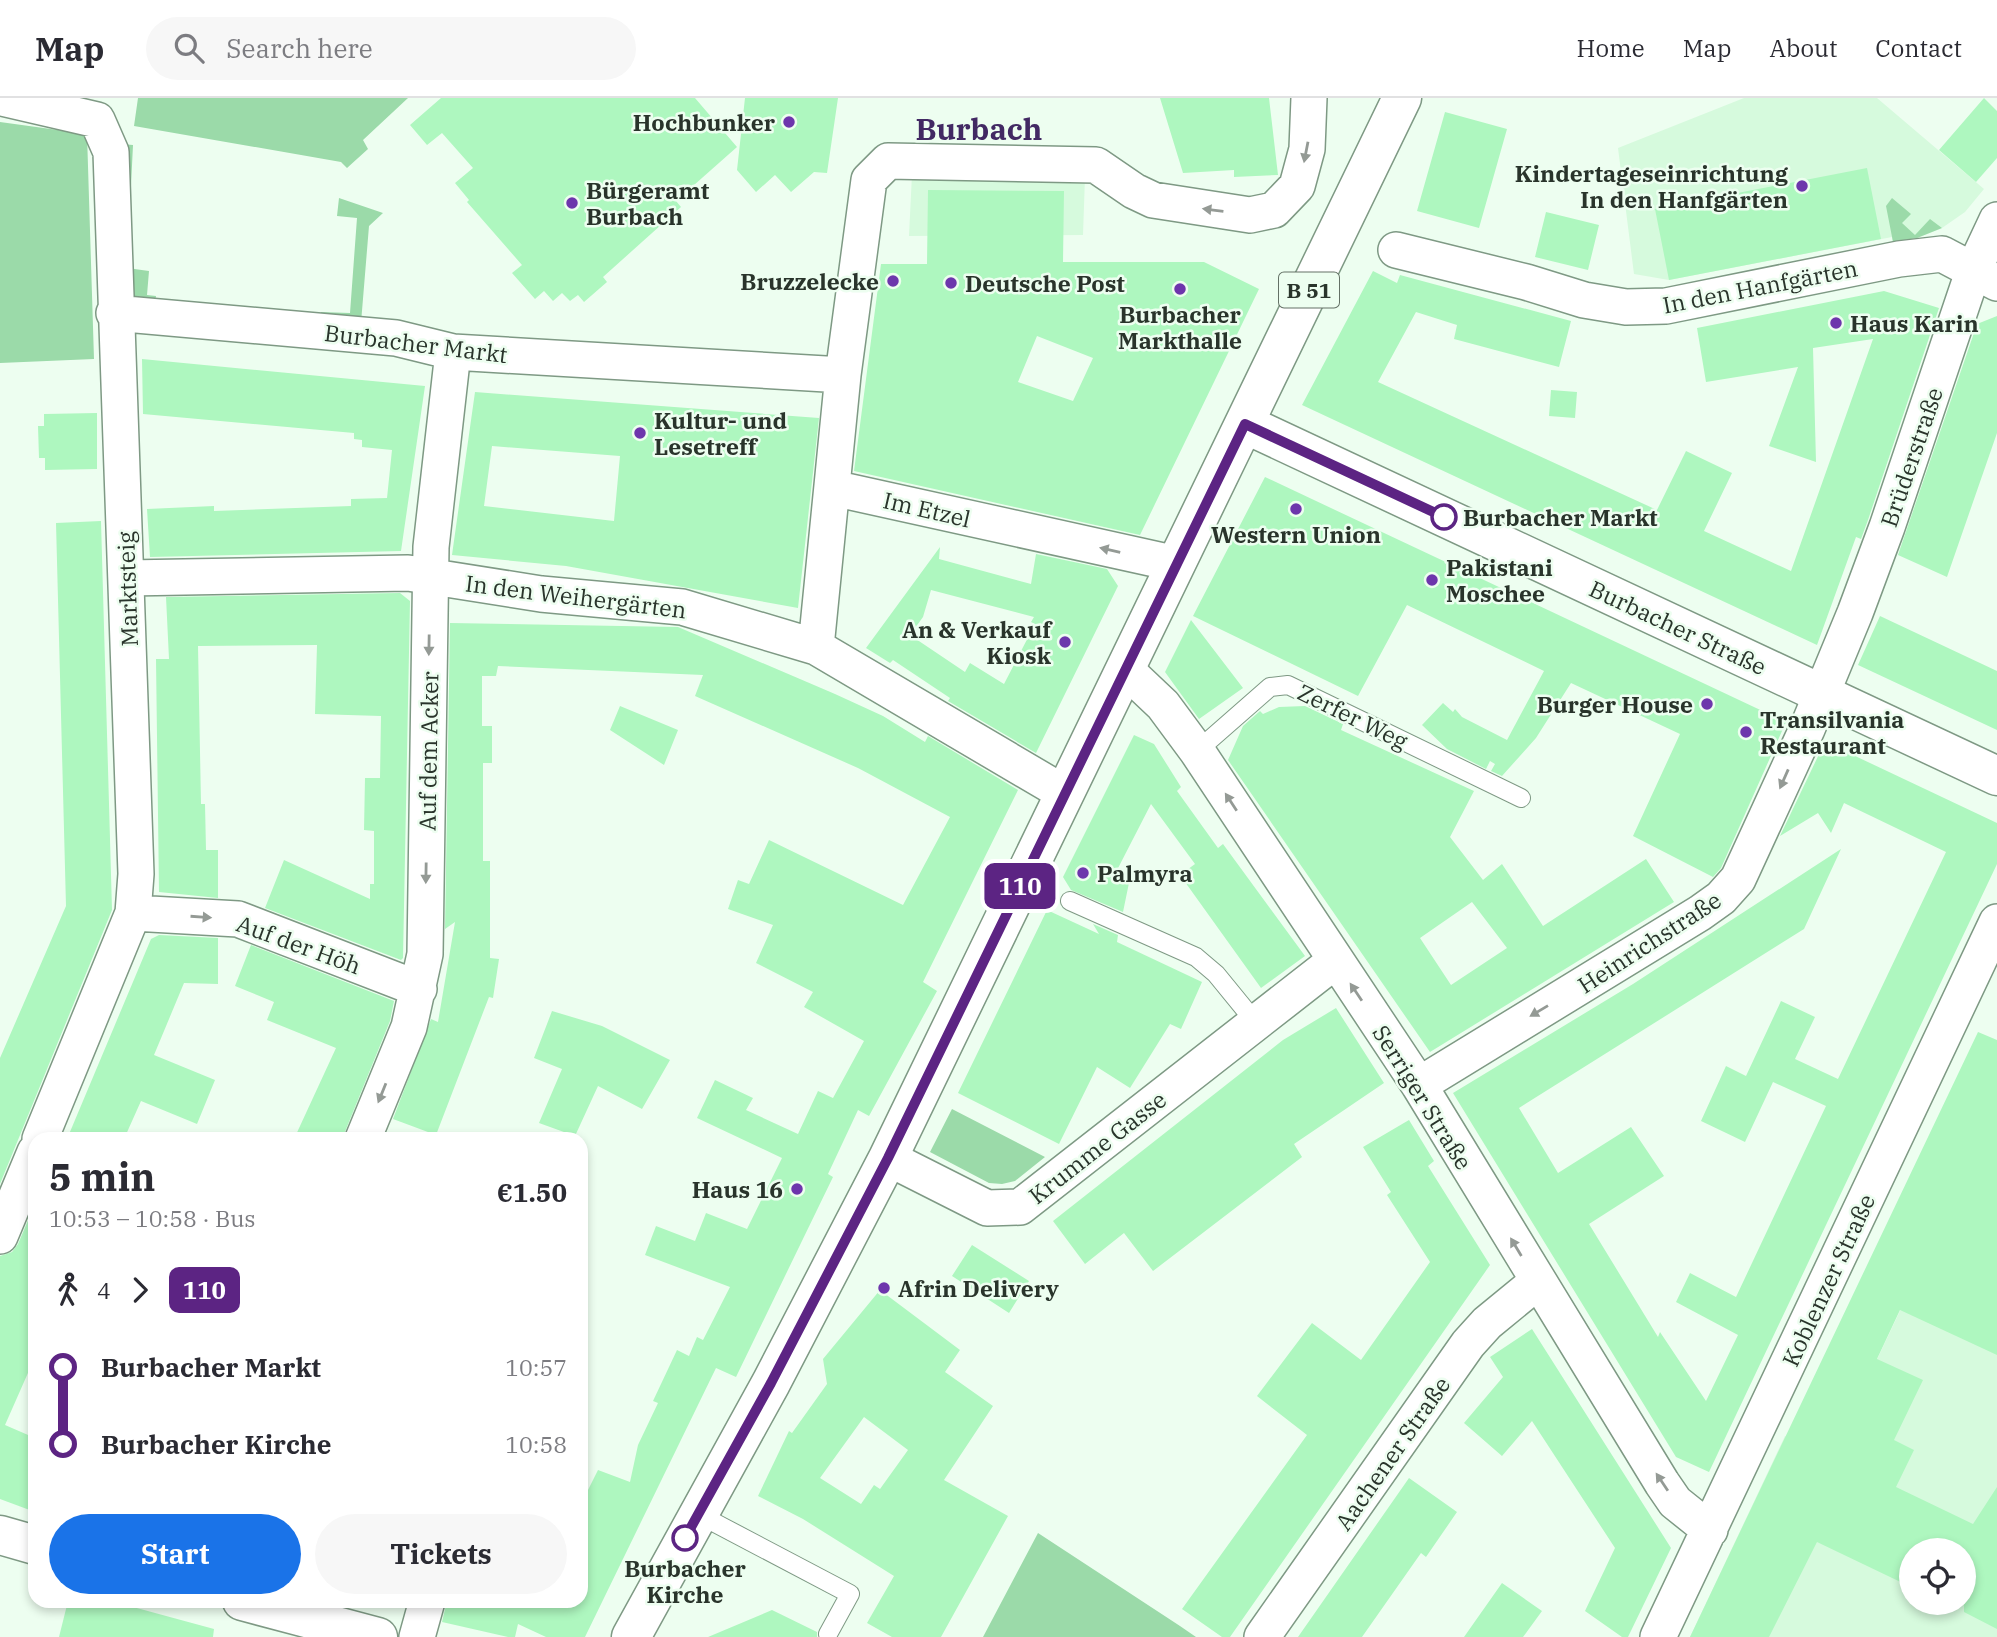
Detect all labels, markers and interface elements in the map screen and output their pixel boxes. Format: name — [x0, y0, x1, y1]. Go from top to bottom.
search box — [146, 17, 636, 80]
text: Map — [35, 27, 104, 70]
icon: search — [170, 29, 208, 67]
text: Search here — [226, 31, 373, 65]
text: Home — [1577, 32, 1645, 64]
text: Map — [1683, 32, 1731, 64]
text: About — [1769, 32, 1837, 64]
text: Contact — [1875, 32, 1962, 64]
place label: Hochbunker — [633, 107, 776, 137]
district label: Burbach — [916, 109, 1042, 148]
marker: Hochbunker — [781, 114, 797, 130]
one-way arrow — [1300, 141, 1311, 163]
place label: Kindertageseinrichtung In den Hanfgärten — [1515, 158, 1789, 214]
place label: Bürgeramt Burbach — [586, 175, 710, 231]
marker: Kindertageseinrichtung In den Hanfgärten — [1794, 178, 1810, 194]
marker: Bürgeramt Burbach — [564, 195, 580, 211]
one-way arrow — [1202, 205, 1224, 216]
street label: In den Hanfgärten — [1660, 252, 1860, 320]
place label: Bruzzelecke — [740, 266, 879, 296]
place label: Deutsche Post — [965, 268, 1125, 298]
road number: B 51 — [1279, 272, 1339, 308]
marker: Bruzzelecke — [885, 273, 901, 289]
marker: Deutsche Post — [943, 275, 959, 291]
marker: Burbacher Markthalle — [1172, 281, 1188, 297]
place label: Burbacher Markthalle — [1118, 299, 1242, 355]
place label: Haus Karin — [1850, 308, 1979, 338]
marker: Haus Karin — [1828, 315, 1844, 331]
street label: Burbacher Markt — [323, 317, 509, 369]
street label: Brüderstraße — [1873, 383, 1949, 531]
place label: Kultur- und Lesetreff — [654, 405, 787, 461]
marker: Kultur- und Lesetreff — [632, 425, 648, 441]
street label: Im Etzel — [880, 484, 974, 534]
marker: Western Union — [1288, 501, 1304, 517]
place label: Burbacher Markt — [1463, 502, 1658, 532]
marker: Burbacher Markt — [1431, 504, 1457, 530]
place label: Western Union — [1211, 519, 1381, 549]
street label: Marktsteig — [110, 530, 144, 647]
one-way arrow — [1099, 544, 1121, 555]
place label: Pakistani Moschee — [1446, 552, 1553, 608]
street label: In den Weihergärten — [464, 568, 688, 624]
marker: Pakistani Moschee — [1424, 572, 1440, 588]
street label: Burbacher Straße — [1585, 573, 1771, 681]
place label: An & Verkauf Kiosk — [902, 614, 1053, 670]
one-way arrow — [423, 634, 435, 656]
marker: An & Verkauf Kiosk — [1057, 634, 1073, 650]
street label: Auf dem Acker — [412, 671, 444, 831]
street label: Zerfer Weg — [1293, 676, 1414, 756]
place label: Burger House — [1537, 689, 1693, 719]
marker: Burger House — [1699, 696, 1715, 712]
place label: Transilvania Restaurant — [1760, 704, 1904, 760]
marker: Transilvania Restaurant — [1738, 724, 1754, 740]
one-way arrow — [1778, 769, 1790, 789]
one-way arrow — [1225, 793, 1238, 812]
place label: Palmyra — [1097, 858, 1193, 888]
one-way arrow — [420, 862, 432, 884]
line badge: 110 — [980, 863, 1060, 909]
marker: Palmyra — [1075, 865, 1091, 881]
text: 110 — [998, 870, 1042, 902]
street label: Heinrichstraße — [1572, 884, 1726, 1000]
street label: Auf der Höh — [233, 908, 365, 980]
one-way arrow — [190, 911, 212, 922]
one-way arrow — [1350, 983, 1363, 1002]
one-way arrow — [1530, 1005, 1549, 1017]
street label: Serriger Straße — [1367, 1019, 1479, 1175]
one-way arrow — [377, 1083, 388, 1104]
street label: Krumme Gasse — [1022, 1084, 1172, 1210]
text: 5 min — [49, 1152, 155, 1201]
place label: Haus 16 — [692, 1174, 783, 1204]
text: €1.50 — [497, 1175, 567, 1209]
marker: Haus 16 — [789, 1181, 805, 1197]
street label: Koblenzer Straße — [1775, 1189, 1881, 1371]
text: 10:53 – 10:58 · Bus — [49, 1203, 256, 1233]
one-way arrow — [1510, 1238, 1523, 1257]
icon: walk — [49, 1271, 87, 1309]
icon: forward — [121, 1271, 159, 1309]
place label: Afrin Delivery — [898, 1273, 1059, 1303]
text: 110 — [183, 1274, 226, 1306]
text: 4 — [97, 1275, 111, 1305]
marker: Afrin Delivery — [876, 1280, 892, 1296]
text: Burbacher Markt — [101, 1350, 321, 1384]
text: 10:57 — [505, 1352, 567, 1382]
street label: Aachener Straße — [1328, 1370, 1456, 1536]
text: Burbacher Kirche — [101, 1427, 332, 1461]
text: 10:58 — [505, 1429, 567, 1459]
one-way arrow — [1655, 1473, 1669, 1491]
button: Start — [49, 1514, 301, 1594]
button: Tickets — [315, 1514, 567, 1594]
marker: Burbacher Kirche — [672, 1525, 698, 1551]
map controls — [1899, 1538, 1976, 1615]
button: locate — [1899, 1538, 1976, 1615]
place label: Burbacher Kirche — [624, 1553, 746, 1609]

